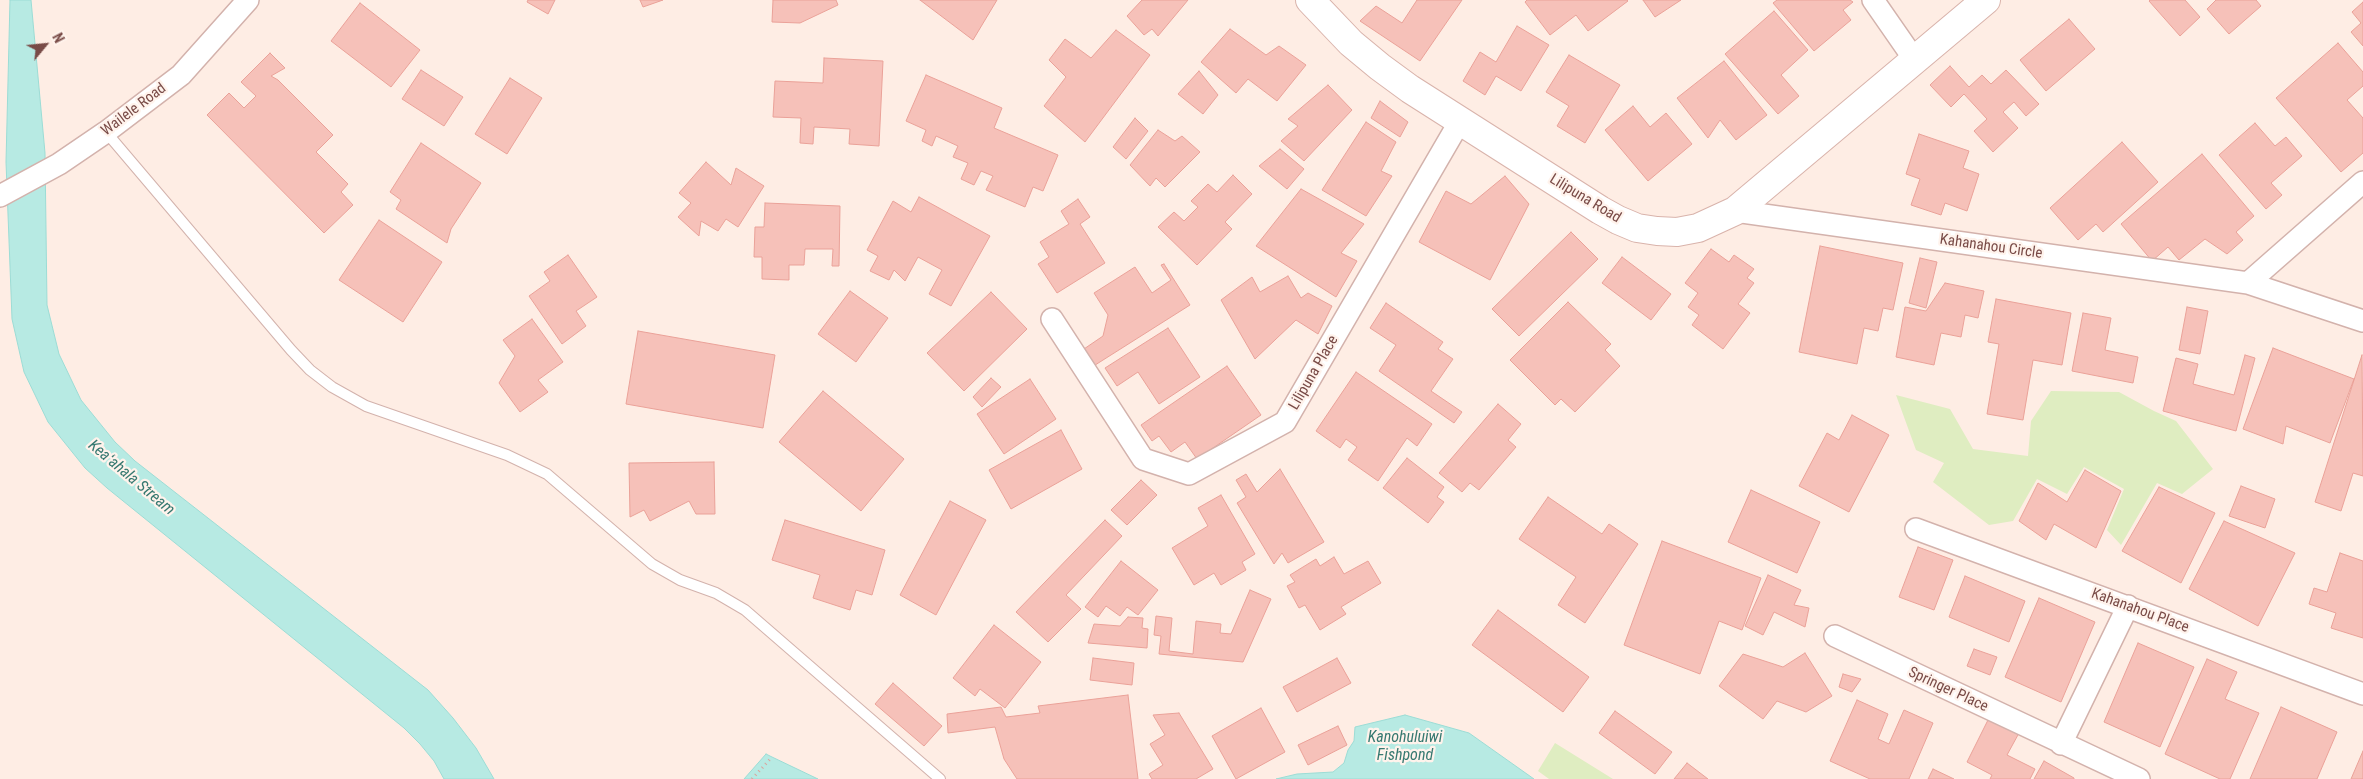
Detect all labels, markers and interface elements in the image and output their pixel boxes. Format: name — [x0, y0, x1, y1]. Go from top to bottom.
north arrow — [20, 20, 70, 70]
text: N — [49, 30, 67, 45]
street label: Wailele Road — [98, 80, 170, 140]
street label: Lilipuna Road — [1546, 171, 1624, 227]
street label: Kahanahou Circle — [1939, 231, 2043, 263]
street label: Lilipuna Place — [1285, 333, 1343, 413]
water label: Keaʻahala Stream — [84, 436, 178, 520]
street label: Kahanahou Place — [2089, 585, 2191, 637]
street label: Springer Place — [1905, 664, 1991, 716]
water label: Kanohuluiwi Fishpond — [1368, 728, 1442, 766]

